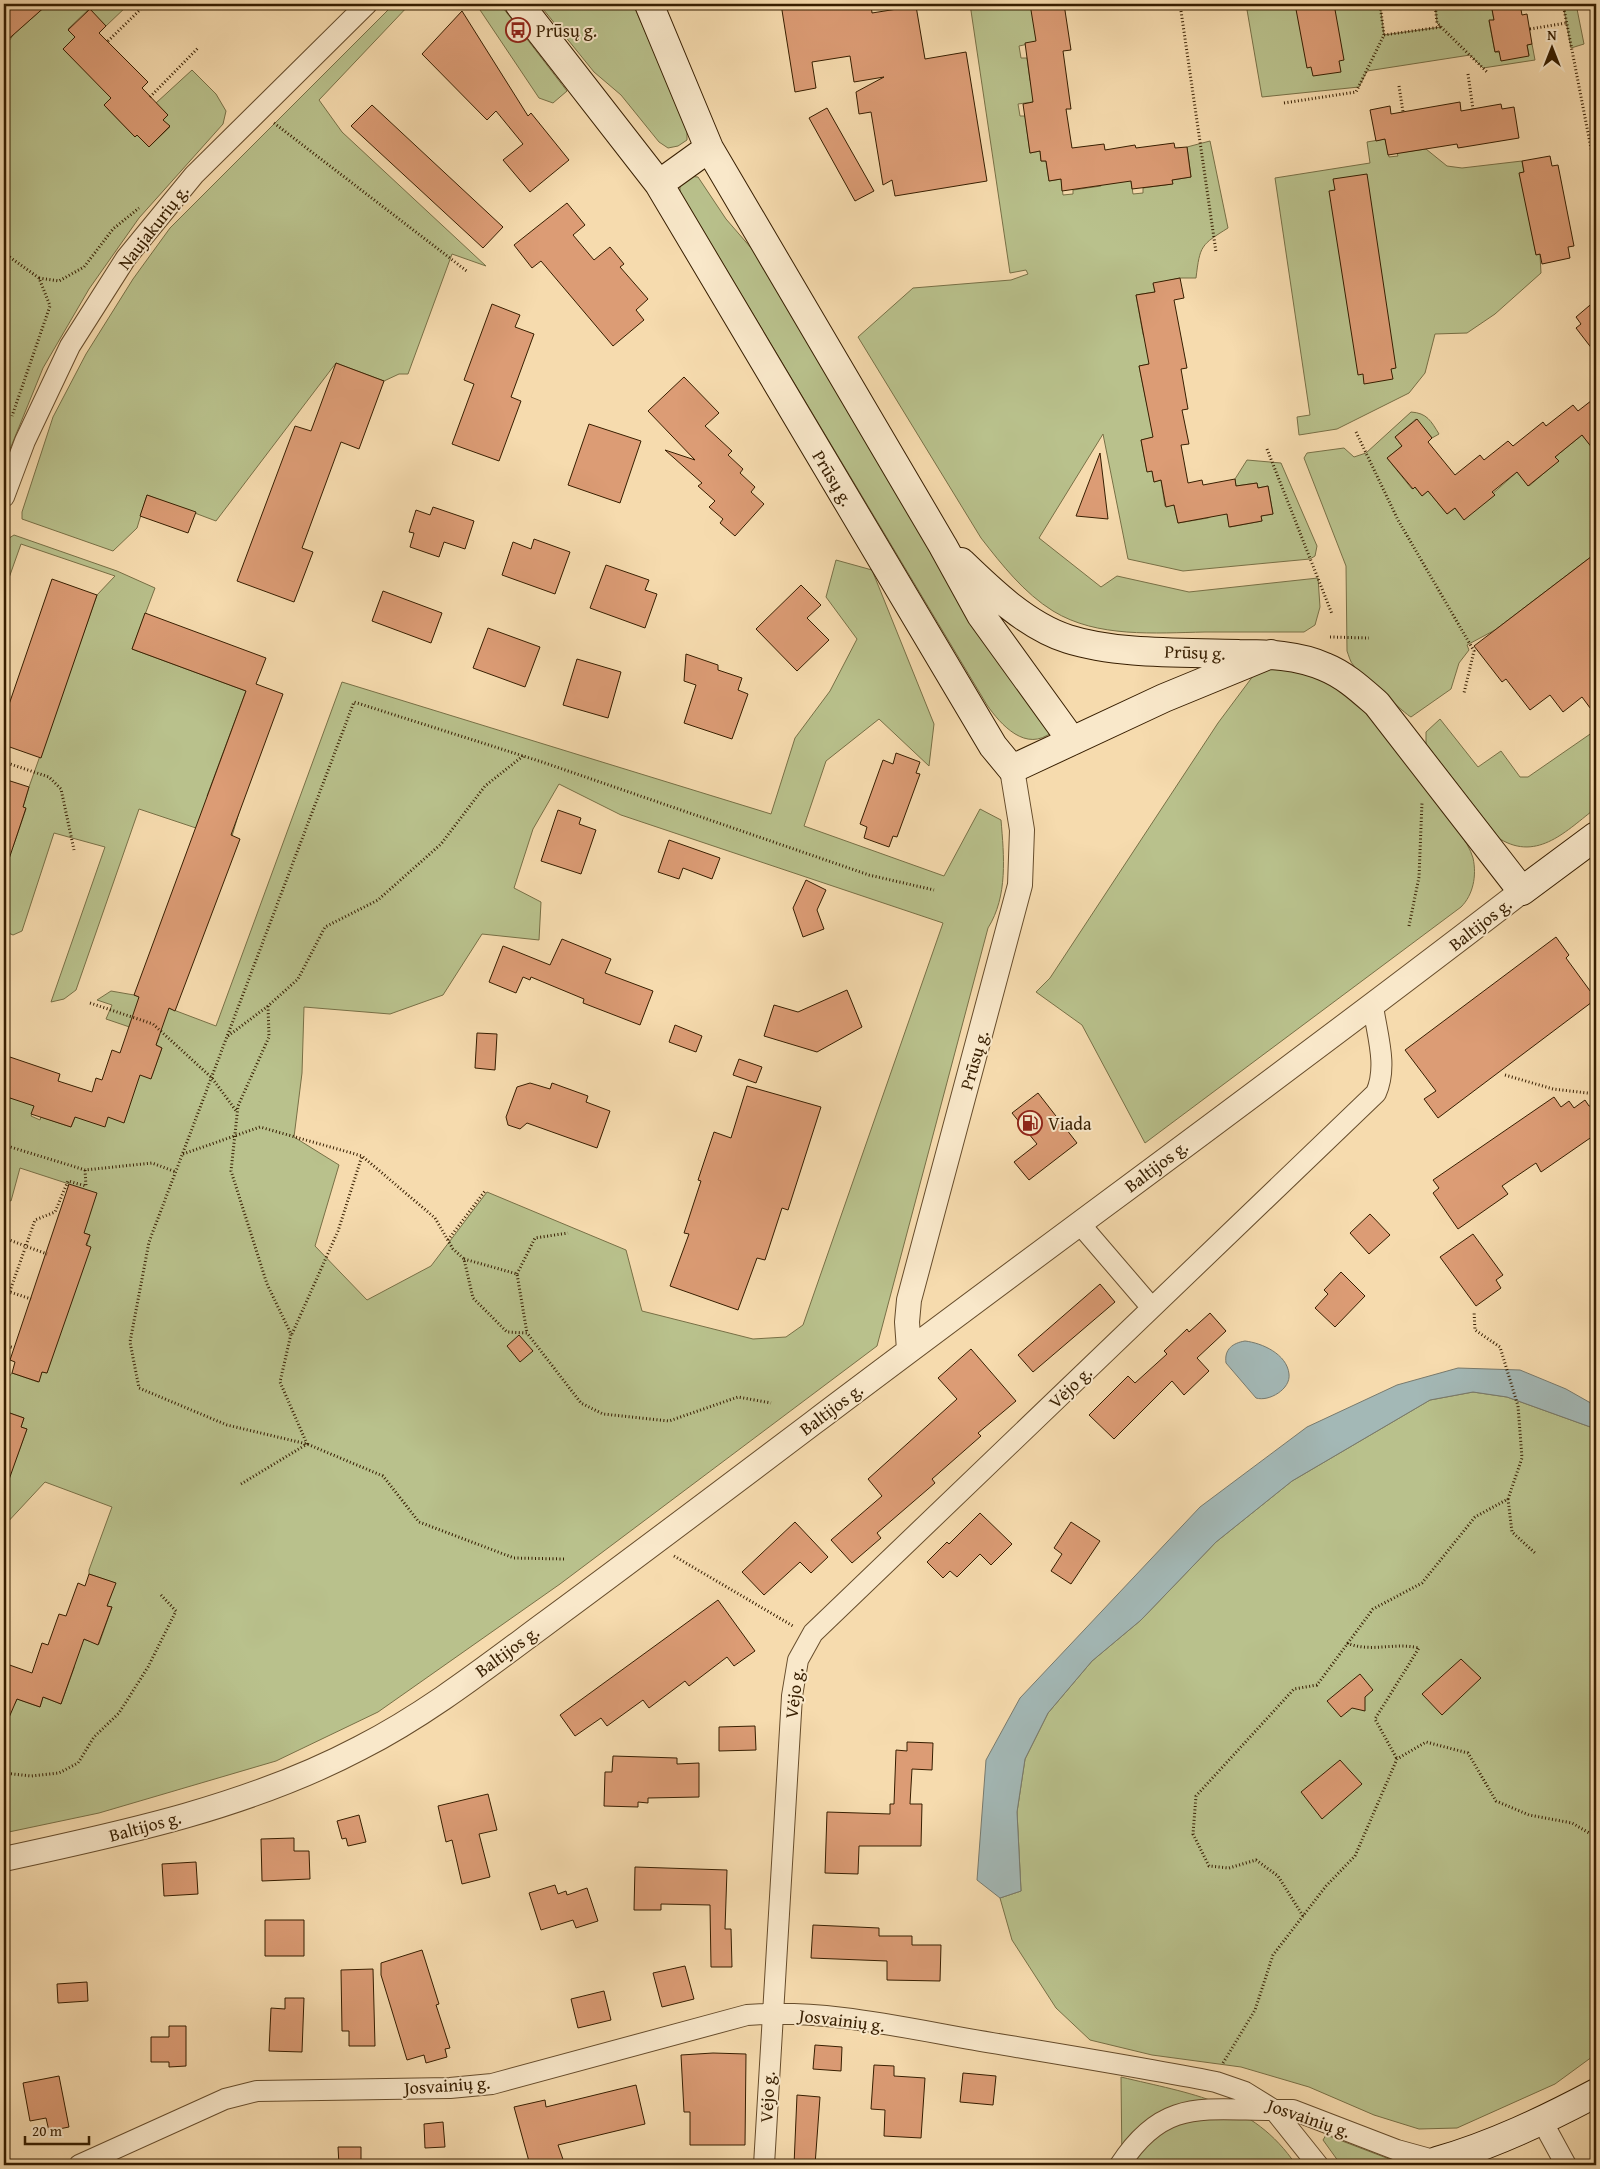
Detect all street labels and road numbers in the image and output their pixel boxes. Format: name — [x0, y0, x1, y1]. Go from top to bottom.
street label: Naujakurių g. — [111, 179, 195, 275]
street label: Prūsų g. — [806, 445, 860, 511]
street label: Prūsų g. — [1164, 637, 1226, 667]
street label: Baltijos g. — [1443, 891, 1517, 957]
street label: Prūsų g. — [953, 1027, 995, 1093]
street label: Baltijos g. — [1118, 1133, 1194, 1199]
street label: Vėjo g. — [1042, 1359, 1098, 1415]
street label: Baltijos g. — [793, 1376, 869, 1442]
street label: Baltijos g. — [469, 1618, 545, 1684]
street label: Vėjo g. — [777, 1666, 811, 1720]
street label: Baltijos g. — [106, 1803, 184, 1849]
street label: Josvainių g. — [796, 2001, 887, 2039]
street label: Josvainių g. — [401, 2069, 491, 2102]
street label: Vėjo g. — [752, 2071, 782, 2123]
street label: Josvainių g. — [1262, 2091, 1354, 2145]

